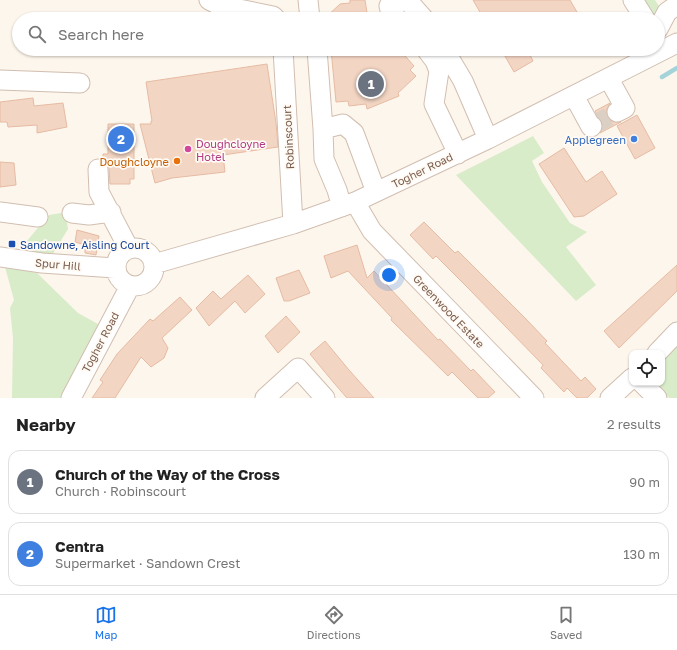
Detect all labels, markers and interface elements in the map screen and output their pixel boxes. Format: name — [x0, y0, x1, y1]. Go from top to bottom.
search box — [12, 12, 665, 56]
icon: search — [26, 23, 48, 45]
text: Search here — [58, 25, 144, 43]
pin: 1 — [358, 69, 384, 99]
street label: Robinscourt — [280, 104, 296, 170]
pin: 2 — [108, 124, 134, 154]
place label: Applegreen — [565, 133, 626, 146]
marker: Applegreen — [629, 134, 639, 144]
place label: Doughcloyne Hotel — [196, 137, 266, 163]
marker: Doughcloyne Hotel — [183, 144, 193, 154]
street label: Togher Road — [389, 150, 455, 190]
place label: Doughcloyne — [99, 155, 169, 168]
marker: Doughcloyne — [172, 156, 182, 166]
place label: Sandowne, Aisling Court — [20, 238, 150, 251]
marker: Sandowne, Aisling Court — [7, 239, 17, 249]
street label: Spur Hill — [35, 256, 82, 273]
your location — [379, 265, 399, 285]
street label: Greenwood Estate — [411, 272, 487, 350]
street label: Togher Road — [79, 310, 121, 374]
map controls — [629, 350, 665, 386]
button: locate — [629, 350, 665, 386]
text: Nearby — [16, 414, 76, 435]
text: 2 results — [607, 416, 661, 432]
text: Church of the Way of the Cross — [55, 465, 280, 483]
text: 1 — [27, 474, 33, 490]
text: 90 m — [629, 474, 660, 490]
text: Church · Robinscourt — [55, 483, 186, 499]
text: Centra — [55, 537, 104, 555]
text: 2 — [26, 546, 34, 562]
text: 130 m — [623, 546, 660, 562]
text: Supermarket · Sandown Crest — [55, 555, 240, 571]
tab: Map — [95, 604, 117, 641]
tab: Directions — [307, 604, 361, 641]
tab: Saved — [550, 604, 582, 641]

